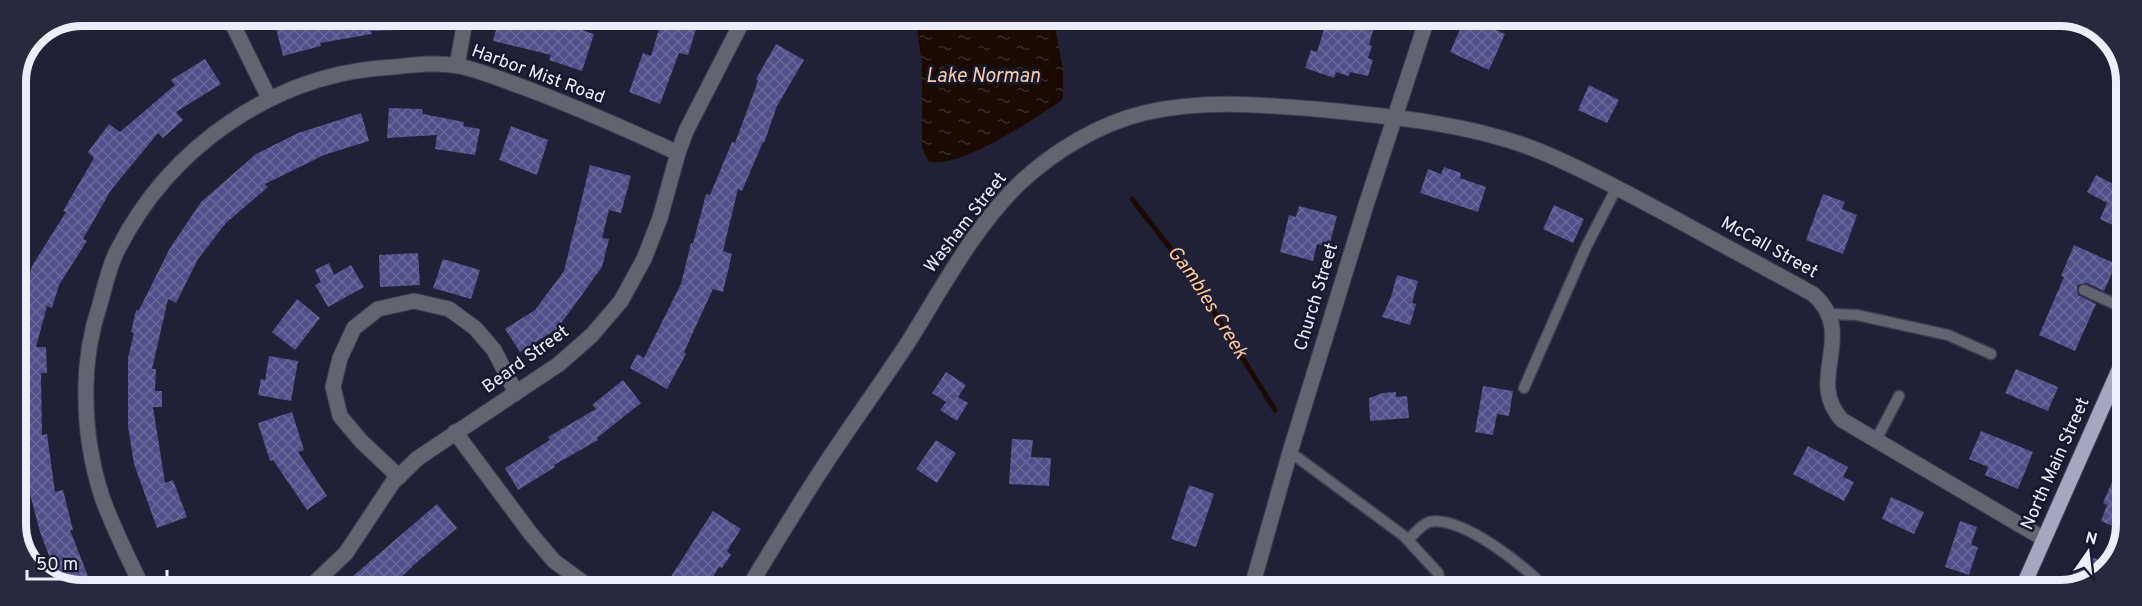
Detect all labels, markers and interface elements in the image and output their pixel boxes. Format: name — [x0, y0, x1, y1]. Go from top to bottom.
street label: Harbor Mist Road — [468, 40, 608, 110]
water label: Lake Norman — [926, 64, 1040, 90]
street label: Washam Street — [920, 168, 1012, 278]
street label: McCall Street — [1716, 212, 1822, 284]
street label: Church Street — [1290, 240, 1344, 354]
water label: Gambles Creek — [1160, 241, 1254, 365]
street label: Beard Street — [478, 321, 574, 399]
street label: North Main Street — [2016, 394, 2096, 534]
north arrow — [2058, 522, 2118, 582]
text: N — [2083, 528, 2099, 550]
scale bar — [27, 543, 166, 581]
text: 50 m — [36, 554, 78, 577]

